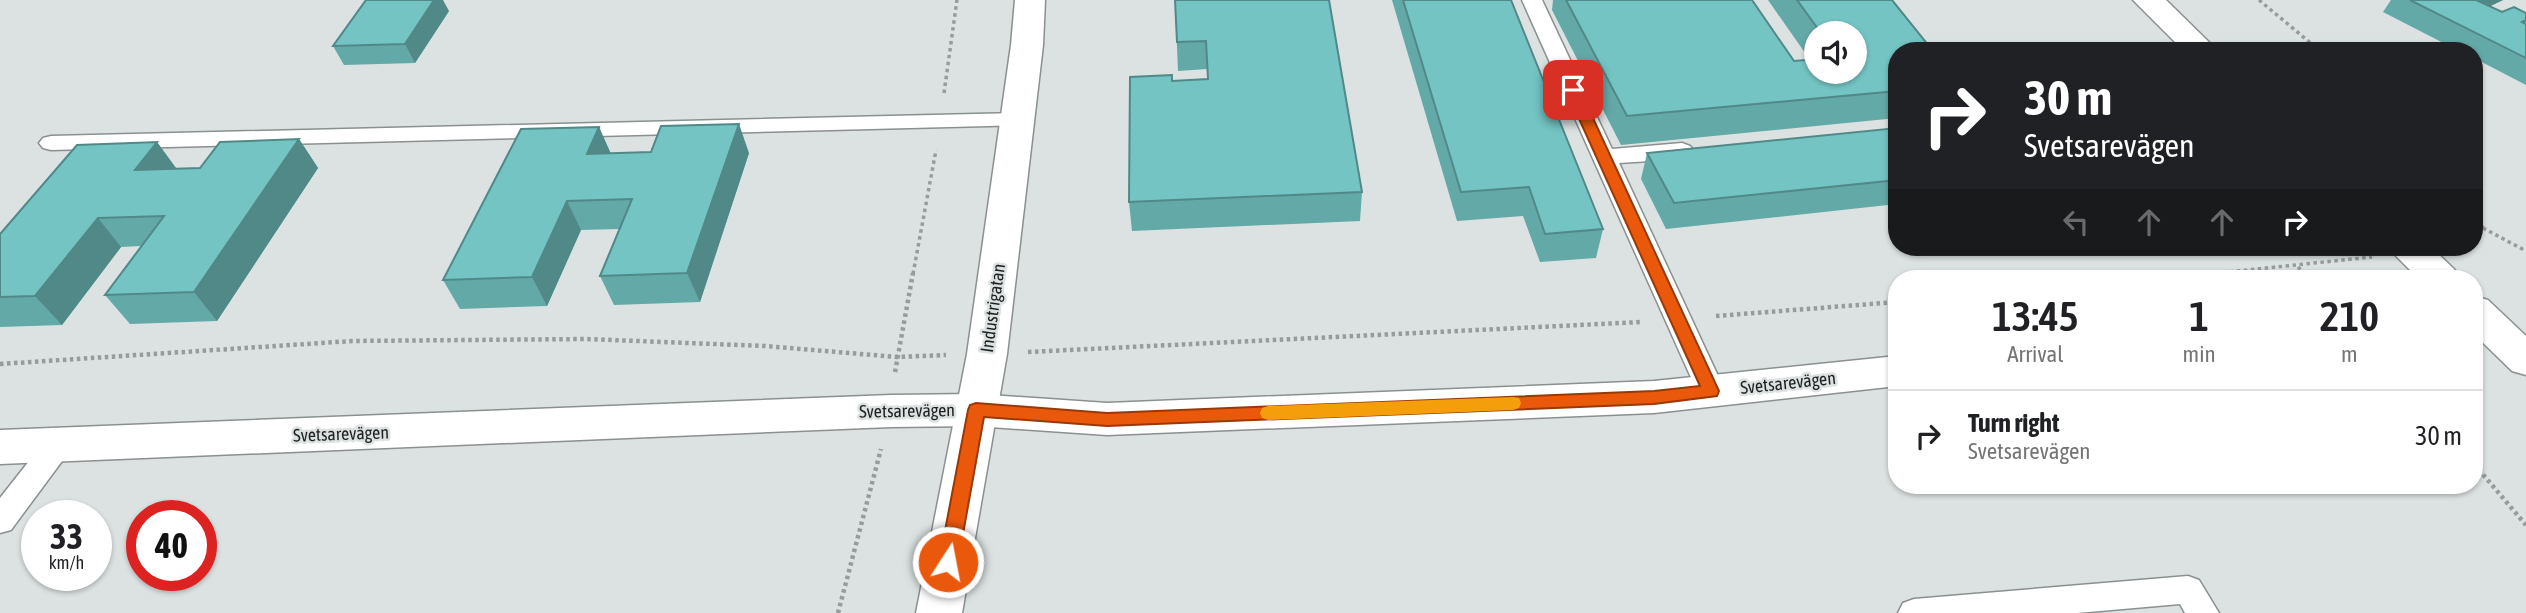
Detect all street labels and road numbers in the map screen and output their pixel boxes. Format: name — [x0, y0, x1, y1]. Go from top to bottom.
street label: Industrigatan — [976, 262, 1009, 354]
street label: Svetsarevägen — [1739, 367, 1837, 398]
street label: Svetsarevägen — [859, 399, 955, 422]
street label: Svetsarevägen — [293, 421, 389, 446]

